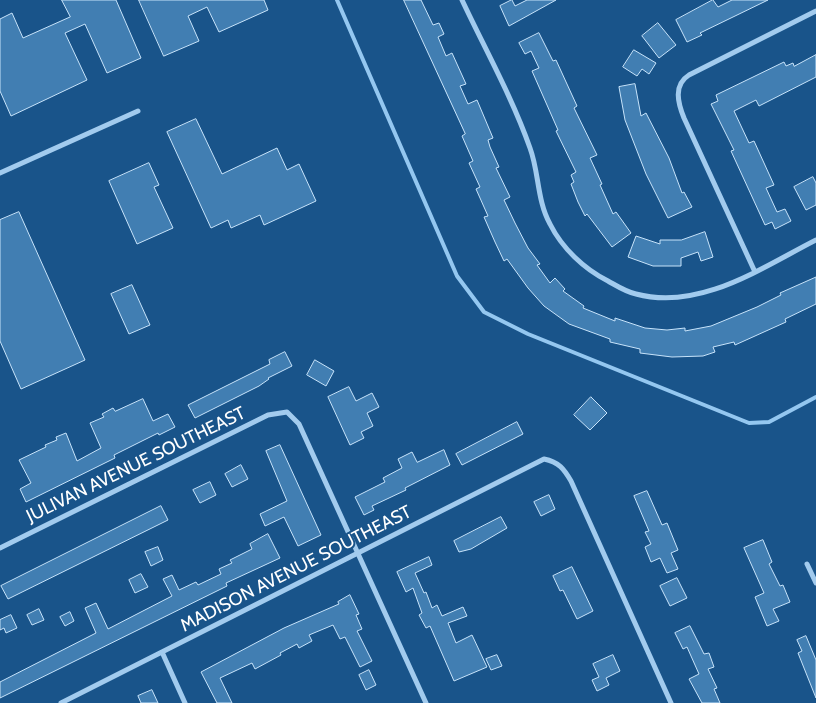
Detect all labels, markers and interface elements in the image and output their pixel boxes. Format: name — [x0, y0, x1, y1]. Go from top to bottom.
street label: JULIVAN AVENUE SOUTHEAST — [23, 402, 249, 528]
street label: MADISON AVENUE SOUTHEAST — [177, 501, 415, 637]

